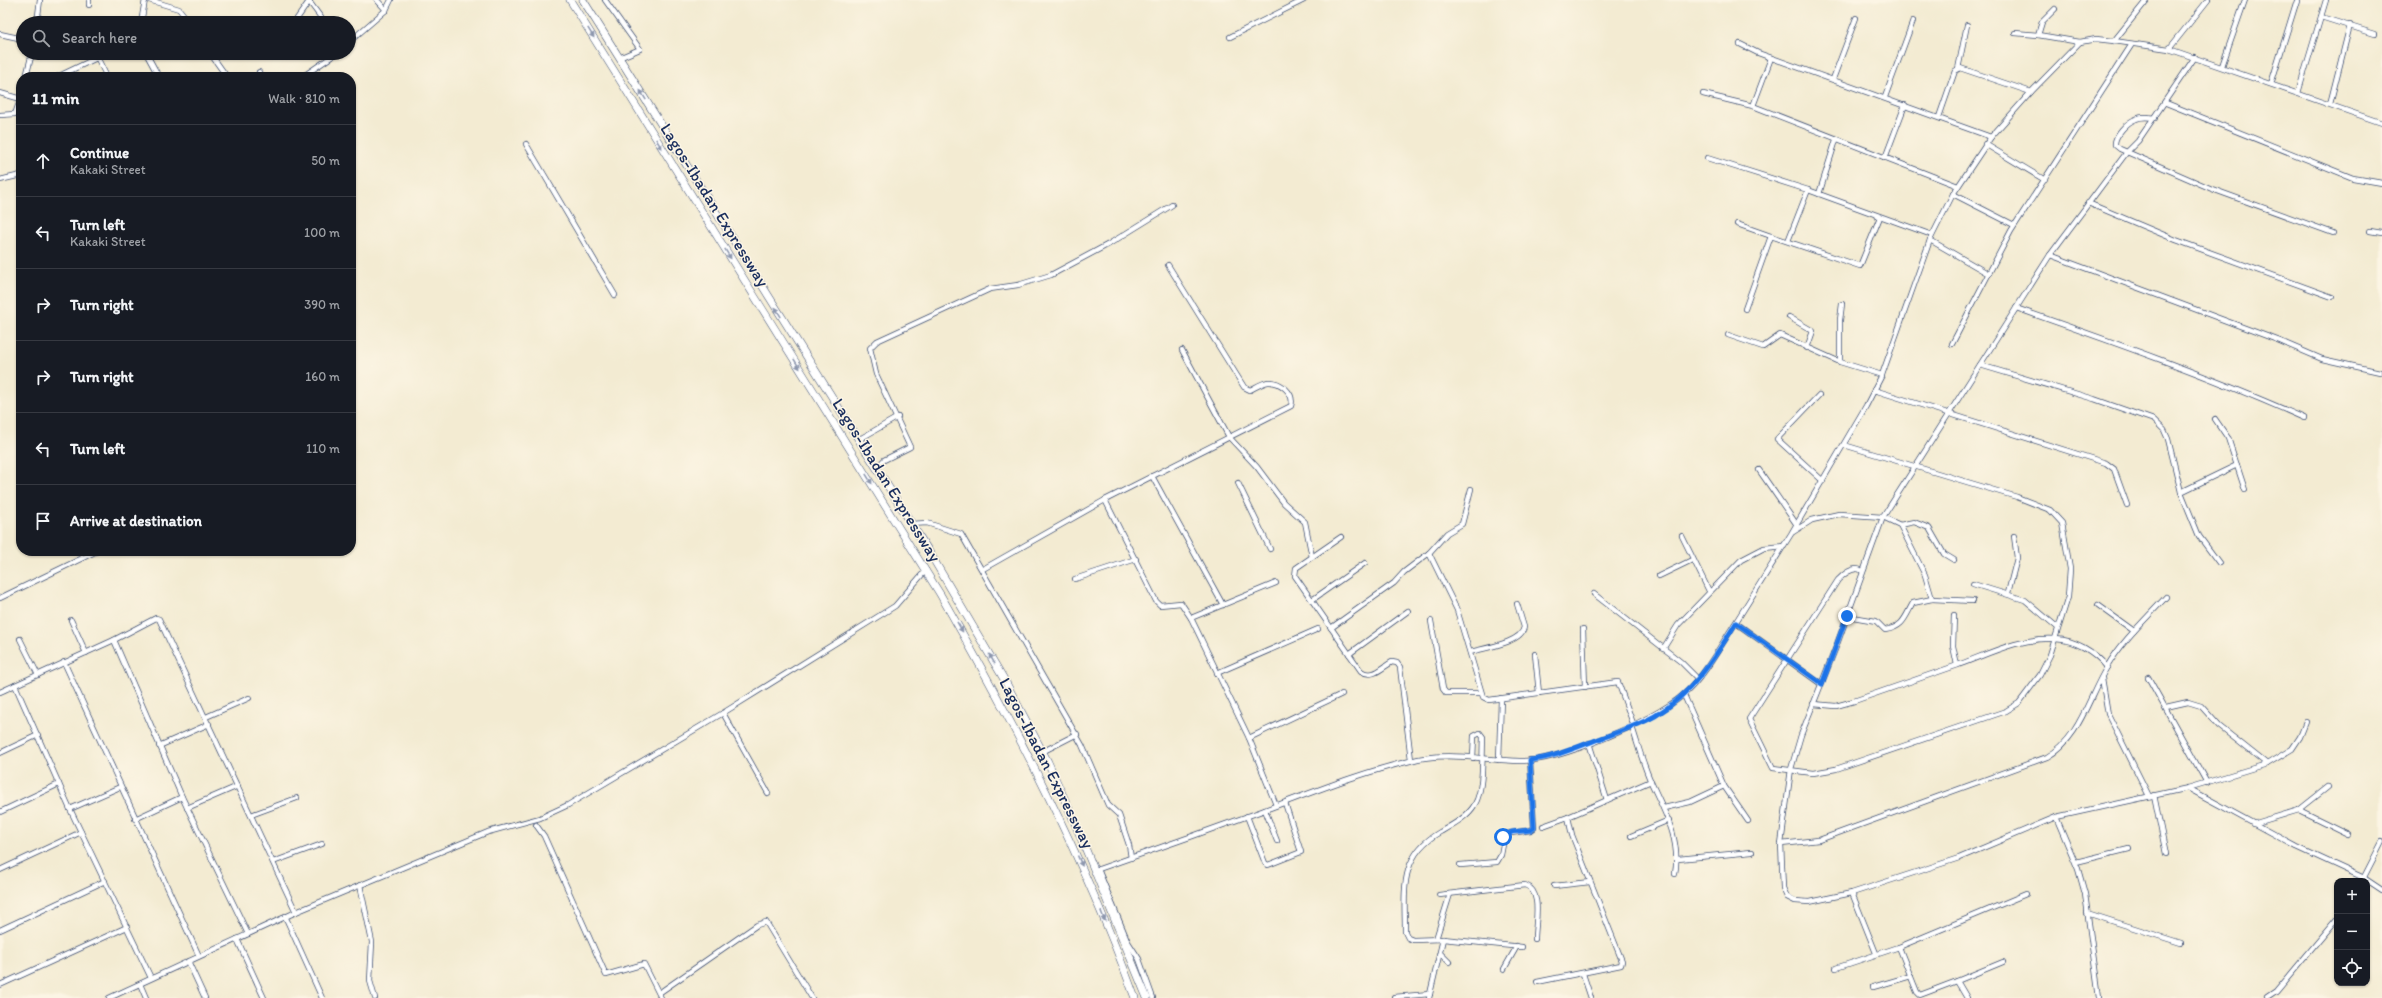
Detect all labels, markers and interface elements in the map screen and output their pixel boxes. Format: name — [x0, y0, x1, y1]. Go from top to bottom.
search box — [16, 16, 356, 60]
icon: search — [30, 27, 52, 49]
one-way arrow — [587, 28, 595, 38]
text: Search here — [62, 29, 137, 47]
text: 11 min — [32, 88, 79, 108]
one-way arrow — [639, 89, 646, 101]
text: Walk · 810 m — [268, 91, 340, 106]
street label: Lagos-Ibadan Expressway — [656, 120, 774, 290]
one-way arrow — [656, 138, 663, 150]
text: Continue — [70, 144, 129, 162]
icon: ahead — [32, 150, 54, 172]
text: 50 m — [311, 153, 340, 168]
text: Kakaki Street — [70, 162, 146, 177]
text: Turn left — [70, 216, 125, 234]
icon: left — [32, 222, 54, 244]
text: 100 m — [304, 225, 340, 240]
text: Kakaki Street — [70, 234, 146, 249]
one-way arrow — [724, 249, 732, 259]
icon: right — [32, 294, 54, 316]
text: Turn right — [70, 296, 134, 314]
text: 390 m — [304, 297, 340, 312]
one-way arrow — [774, 307, 782, 317]
one-way arrow — [793, 359, 801, 369]
icon: right — [32, 366, 54, 388]
text: Turn right — [70, 368, 134, 386]
text: 160 m — [305, 369, 340, 384]
street label: Lagos-Ibadan Expressway — [828, 395, 946, 565]
icon: left — [32, 438, 54, 460]
text: Turn left — [70, 440, 125, 458]
text: 110 m — [306, 441, 340, 456]
one-way arrow — [865, 474, 873, 484]
icon: arrive — [32, 510, 54, 532]
text: Arrive at destination — [70, 512, 202, 530]
route end — [1838, 607, 1856, 625]
one-way arrow — [956, 622, 963, 633]
one-way arrow — [989, 654, 996, 665]
street label: Lagos-Ibadan Expressway — [995, 674, 1099, 852]
route start — [1494, 828, 1512, 846]
one-way arrow — [1077, 856, 1083, 868]
map controls — [2334, 878, 2370, 986]
button: + — [2334, 878, 2370, 914]
one-way arrow — [1100, 910, 1106, 922]
button: − — [2334, 914, 2370, 950]
button: locate — [2334, 950, 2370, 986]

